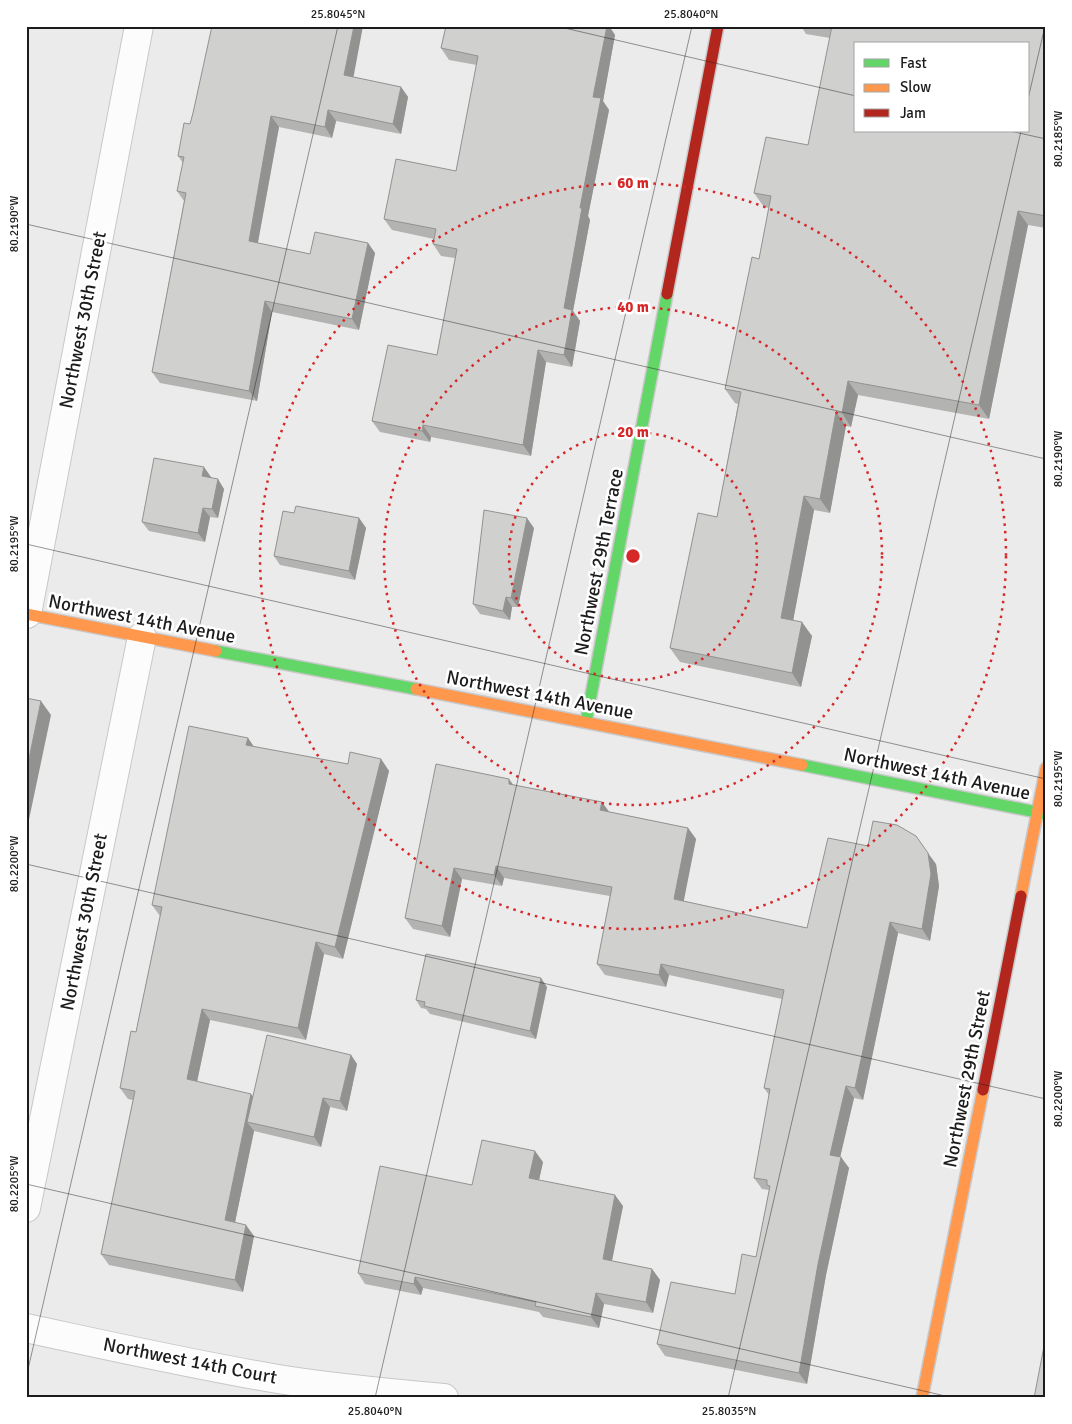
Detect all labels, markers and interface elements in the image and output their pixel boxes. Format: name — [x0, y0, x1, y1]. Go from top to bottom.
text: 25.8045°N — [311, 7, 365, 22]
text: 25.8040°N — [664, 7, 718, 22]
legend — [854, 42, 1030, 132]
text: Fast — [900, 54, 927, 72]
text: Slow — [900, 78, 931, 96]
text: Jam — [900, 104, 926, 122]
text: 80.2185°W — [1051, 111, 1066, 167]
text: 60 m — [617, 174, 649, 192]
text: 80.2190°W — [7, 196, 22, 252]
street label: Northwest 30th Street — [54, 229, 112, 411]
text: 40 m — [617, 298, 649, 316]
text: 20 m — [617, 423, 649, 441]
text: 80.2190°W — [1051, 431, 1066, 487]
street label: Northwest 29th Terrace — [569, 467, 629, 657]
text: 80.2195°W — [7, 516, 22, 572]
centre of rings — [624, 547, 642, 565]
street label: Northwest 14th Avenue — [46, 589, 238, 649]
street label: Northwest 14th Avenue — [444, 665, 636, 725]
street label: Northwest 14th Avenue — [842, 742, 1032, 806]
text: 80.2195°W — [1051, 751, 1066, 807]
street label: Northwest 30th Street — [55, 831, 113, 1013]
text: 80.2200°W — [7, 836, 22, 892]
street label: Northwest 29th Street — [938, 988, 996, 1170]
text: 80.2200°W — [1051, 1071, 1066, 1127]
text: 80.2205°W — [7, 1156, 22, 1212]
street label: Northwest 14th Court — [101, 1332, 279, 1390]
text: 25.8040°N — [348, 1404, 402, 1419]
text: 25.8035°N — [702, 1404, 756, 1419]

